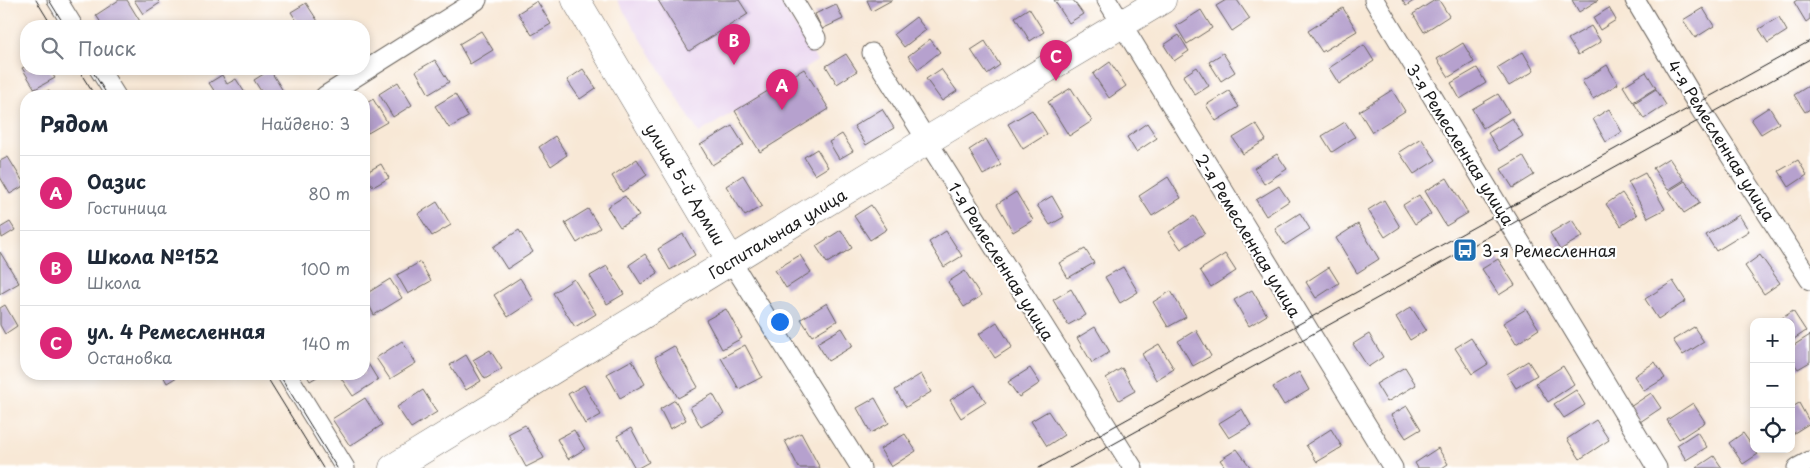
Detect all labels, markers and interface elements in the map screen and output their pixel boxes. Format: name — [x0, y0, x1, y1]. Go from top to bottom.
search box — [20, 20, 370, 75]
pin: B — [718, 24, 750, 65]
icon: search — [38, 34, 66, 62]
text: Поиск — [78, 34, 136, 62]
pin: C — [1040, 40, 1072, 81]
street label: 4-я Ремесленная улица — [1662, 55, 1782, 225]
street label: 3-я Ремесленная улица — [1401, 59, 1521, 229]
pin: A — [766, 69, 798, 110]
text: Рядом — [40, 107, 108, 139]
text: Найдено: 3 — [261, 111, 350, 135]
street label: улица 5-й Армии — [640, 118, 732, 250]
street label: 2-я Ремесленная улица — [1191, 149, 1307, 321]
text: Оазис — [87, 167, 146, 195]
street label: 1-я Ремесленная улица — [943, 177, 1061, 345]
text: A — [50, 181, 62, 205]
text: 80 m — [308, 181, 350, 205]
street label: Госпитальная улица — [703, 182, 851, 284]
text: Гостиница — [87, 195, 167, 219]
bus stop icon: 3-я Ремесленная — [1452, 237, 1478, 263]
place label: 3-я Ремесленная — [1482, 238, 1616, 262]
text: Школа №152 — [87, 242, 219, 270]
text: B — [51, 256, 61, 280]
text: 100 m — [301, 256, 350, 280]
text: Школа — [87, 270, 141, 294]
your location — [767, 309, 793, 335]
text: ул. 4 Ремесленная — [87, 317, 265, 345]
map controls — [1750, 318, 1795, 453]
button: + — [1750, 318, 1795, 363]
text: C — [50, 331, 62, 355]
text: 140 m — [302, 331, 350, 355]
text: Остановка — [87, 345, 172, 369]
button: − — [1750, 363, 1795, 408]
button: locate — [1750, 408, 1795, 453]

